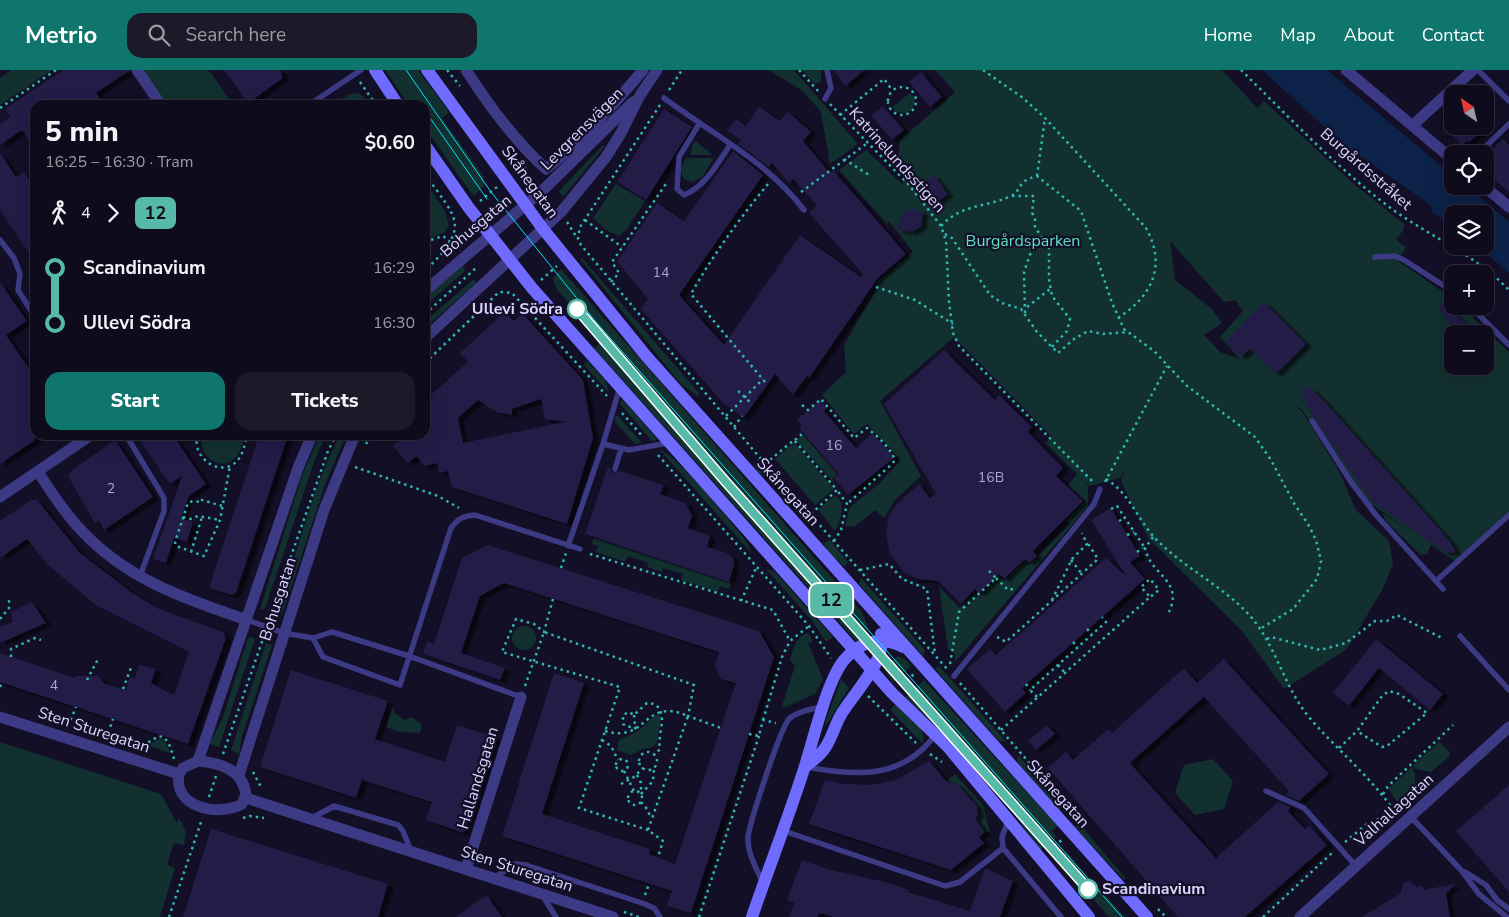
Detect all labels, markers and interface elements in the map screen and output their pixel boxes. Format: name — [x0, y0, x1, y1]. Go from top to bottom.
search box — [127, 13, 477, 58]
text: Metrio — [25, 19, 97, 51]
icon: search — [145, 21, 173, 49]
text: Search here — [185, 22, 286, 48]
text: Home — [1204, 23, 1252, 47]
text: Map — [1280, 23, 1316, 47]
text: About — [1344, 23, 1394, 47]
text: Contact — [1422, 23, 1484, 47]
street label: Levgrensvägen — [536, 83, 628, 175]
north arrow — [1444, 85, 1494, 135]
map controls — [1444, 85, 1494, 375]
street label: Katrinelundsstigen — [844, 103, 950, 217]
text: 5 min — [45, 113, 119, 151]
street label: Burgårdsstråket — [1315, 123, 1417, 215]
text: $0.60 — [365, 130, 415, 156]
street label: Skånegatan — [496, 141, 564, 223]
button: locate — [1444, 145, 1494, 195]
text: 16:25 – 16:30 · Tram — [45, 151, 193, 173]
street label: Bohusgatan — [436, 190, 516, 262]
icon: walk — [45, 199, 73, 227]
icon: forward — [99, 199, 127, 227]
text: 12 — [145, 201, 166, 225]
text: 4 — [81, 202, 91, 224]
button: layers — [1444, 205, 1494, 255]
park label: Burgårdsparken — [966, 230, 1080, 252]
text: Scandinavium — [83, 255, 206, 281]
text: 16:29 — [373, 257, 415, 279]
house number: 14 — [653, 263, 669, 282]
button: + — [1444, 265, 1494, 315]
place label: Ullevi Södra — [472, 298, 563, 320]
marker: Ullevi Södra — [567, 299, 587, 319]
text: Ullevi Södra — [83, 310, 191, 336]
text: 16:30 — [373, 312, 415, 334]
button: − — [1444, 325, 1494, 375]
button: Start — [45, 372, 225, 430]
button: Tickets — [235, 372, 415, 430]
house number: 16 — [826, 436, 842, 455]
street label: Skånegatan — [751, 453, 825, 531]
house number: 16B — [978, 468, 1004, 487]
house number: 2 — [107, 479, 115, 498]
street label: Bohusgatan — [254, 554, 302, 644]
line badge: 12 — [808, 584, 854, 616]
text: 12 — [820, 588, 842, 612]
house number: 4 — [50, 676, 58, 695]
street label: Sten Sturegatan — [35, 702, 153, 758]
street label: Hallandsgatan — [452, 724, 504, 832]
street label: Skånegatan — [1021, 755, 1095, 833]
street label: Valhallagatan — [1349, 768, 1438, 852]
street label: Sten Sturegatan — [458, 841, 576, 897]
place label: Scandinavium — [1102, 878, 1205, 900]
marker: Scandinavium — [1078, 879, 1098, 899]

